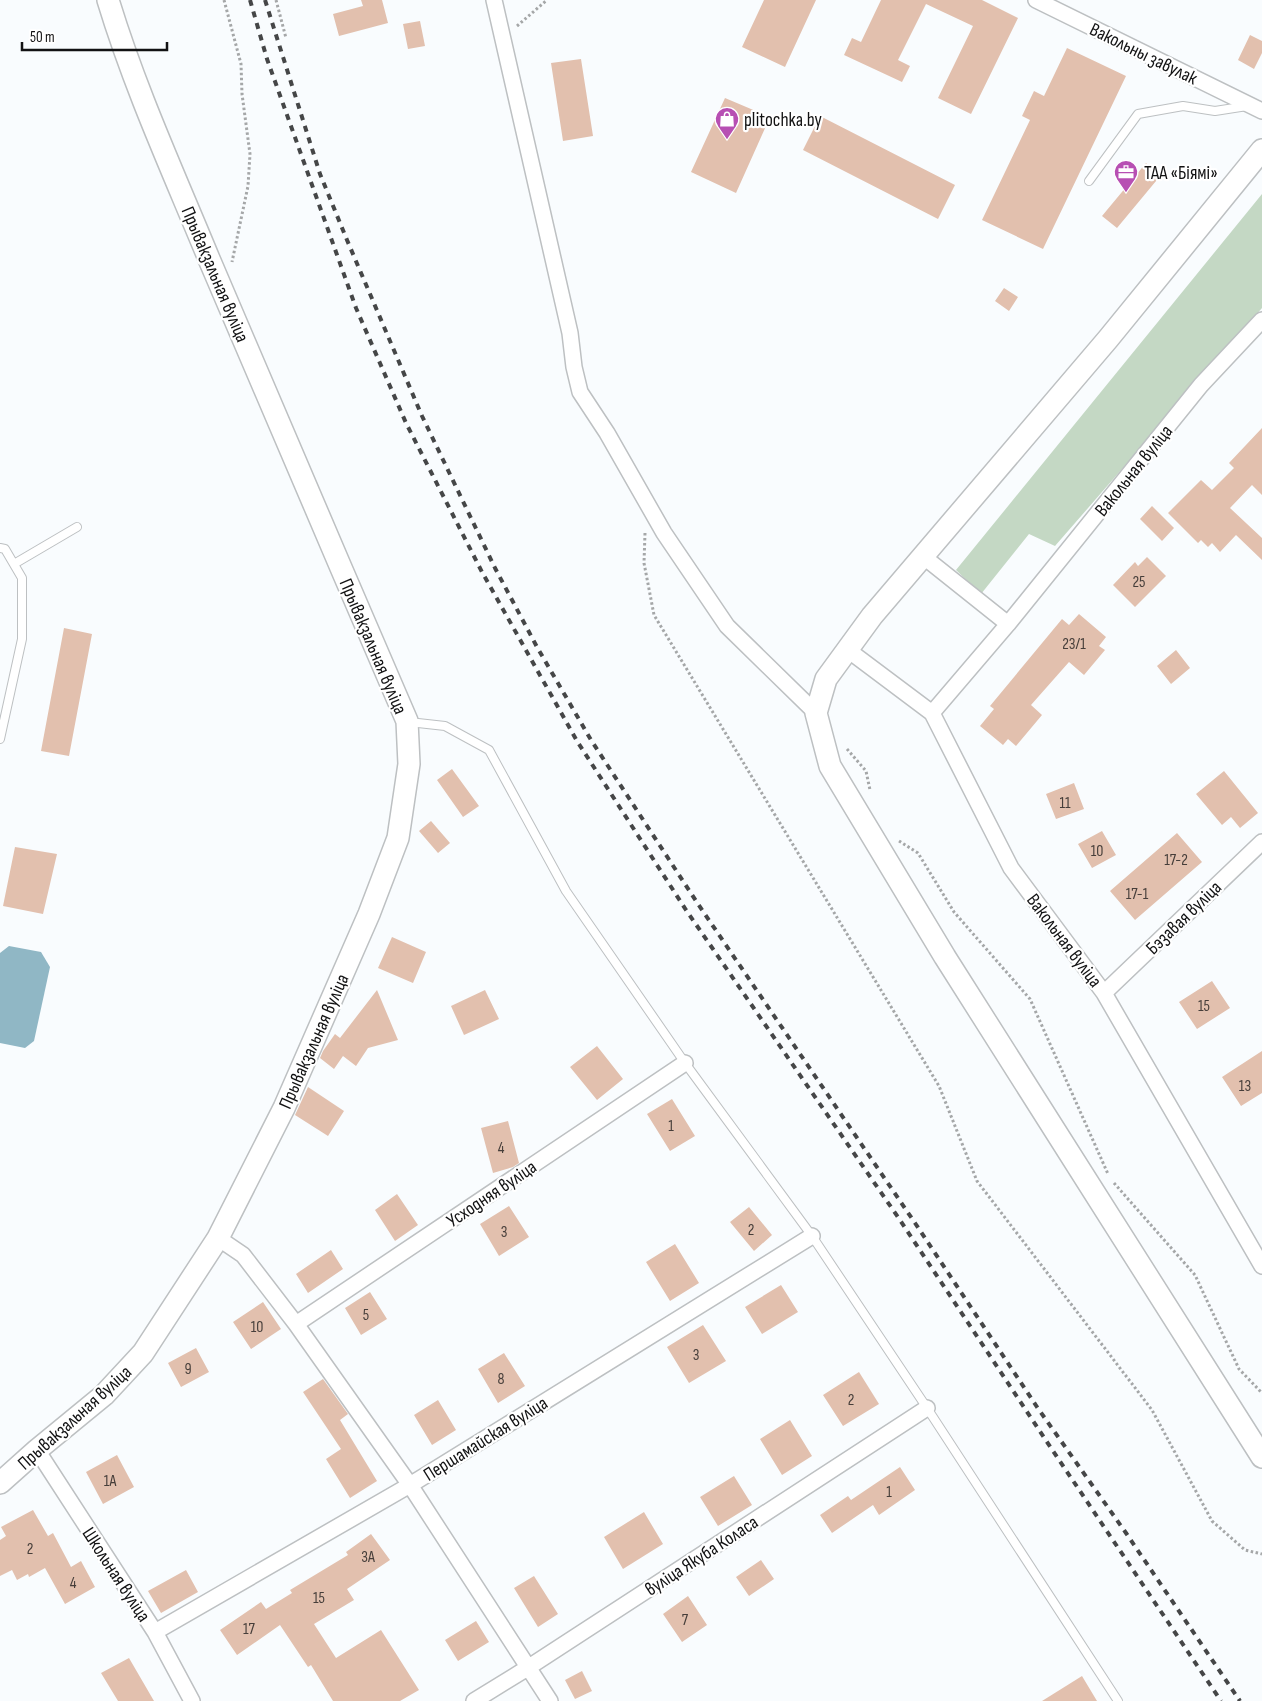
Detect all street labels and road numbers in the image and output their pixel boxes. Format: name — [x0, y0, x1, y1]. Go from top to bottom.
street label: Вакольны завулак — [1086, 18, 1202, 91]
street label: Прывакзальная вуліца — [176, 203, 254, 346]
street label: Вакольная вуліца — [1090, 421, 1178, 521]
street label: Прывакзальная вуліца — [334, 575, 412, 718]
street label: Бэзавая вуліца — [1141, 876, 1227, 960]
street label: Вакольная вуліца — [1021, 890, 1106, 992]
street label: Прывакзальная вуліца — [274, 971, 354, 1113]
street label: Усходняя вуліца — [442, 1156, 541, 1233]
street label: Прывакзальная вуліца — [13, 1361, 137, 1475]
street label: Першамайская вуліца — [419, 1392, 552, 1487]
street label: вуліца Якуба Коласа — [641, 1511, 763, 1601]
street label: Школьная вуліца — [77, 1523, 155, 1626]

